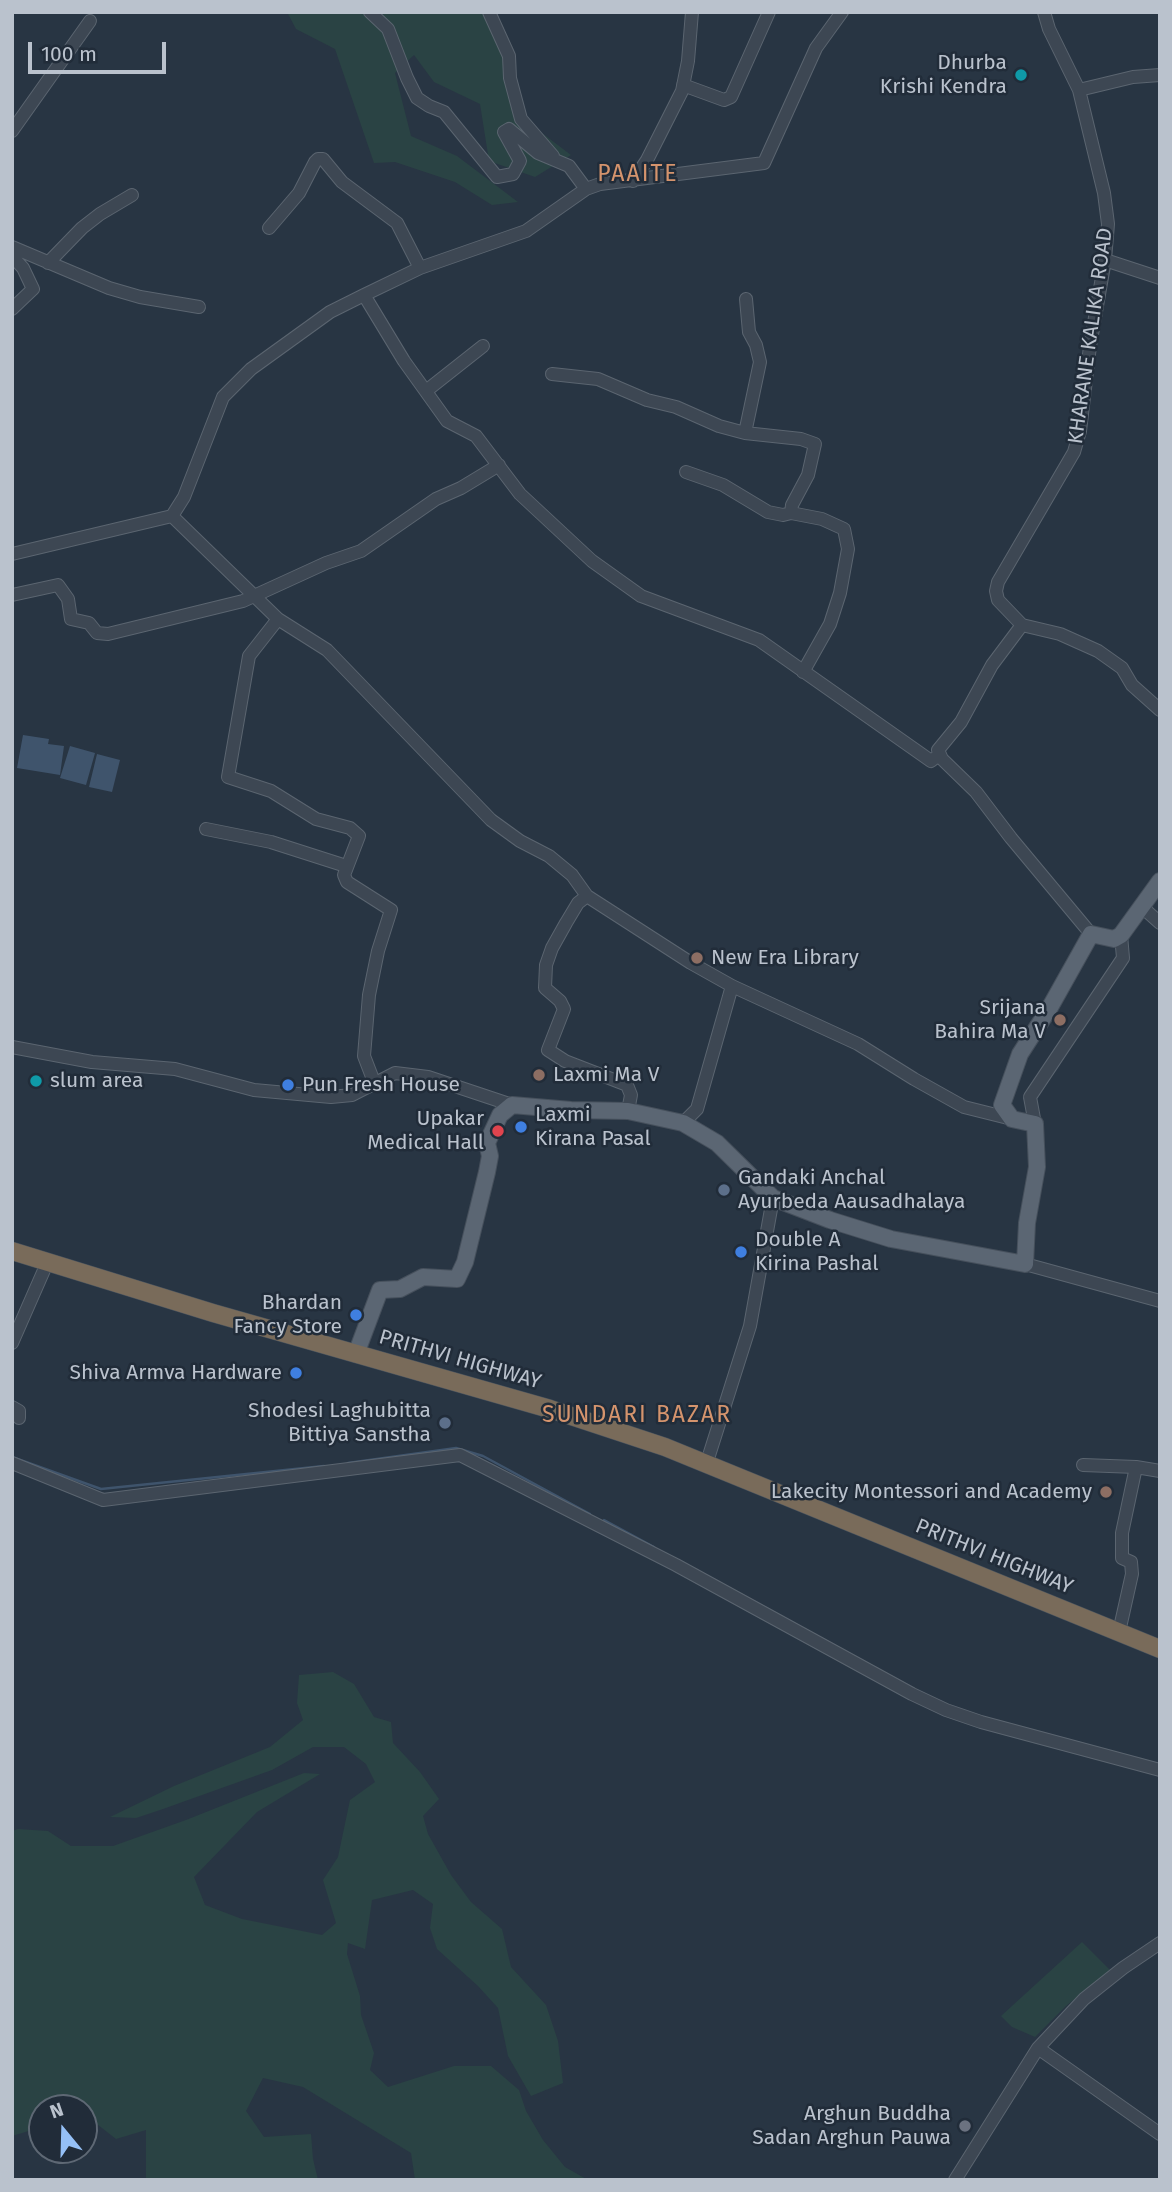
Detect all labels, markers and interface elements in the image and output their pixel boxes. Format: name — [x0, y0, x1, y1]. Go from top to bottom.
scale bar — [32, 28, 170, 72]
text: 100 m — [41, 41, 97, 67]
place label: Dhurba Krishi Kendra — [880, 50, 1007, 100]
marker: Dhurba Krishi Kendra — [1013, 67, 1029, 83]
district label: PAAITE — [598, 161, 678, 189]
street label: KHARANE KALIKA ROAD — [1063, 226, 1119, 446]
place label: New Era Library — [711, 945, 859, 971]
marker: New Era Library — [689, 950, 705, 966]
place label: Srijana Bahira Ma V — [934, 995, 1046, 1045]
marker: Srijana Bahira Ma V — [1052, 1012, 1068, 1028]
place label: Laxmi Ma V — [553, 1062, 659, 1088]
marker: Laxmi Ma V — [531, 1067, 547, 1083]
place label: slum area — [50, 1068, 143, 1094]
place label: Pun Fresh House — [302, 1072, 460, 1098]
marker: slum area — [28, 1073, 44, 1089]
marker: Pun Fresh House — [280, 1077, 296, 1093]
place label: Laxmi Kirana Pasal — [535, 1102, 651, 1152]
place label: Upakar Medical Hall — [367, 1106, 484, 1156]
marker: Laxmi Kirana Pasal — [513, 1119, 529, 1135]
marker: Upakar Medical Hall — [490, 1123, 506, 1139]
place label: Gandaki Anchal Ayurbeda Aausadhalaya — [738, 1165, 966, 1215]
marker: Gandaki Anchal Ayurbeda Aausadhalaya — [716, 1182, 732, 1198]
place label: Double A Kirina Pashal — [755, 1227, 878, 1277]
marker: Double A Kirina Pashal — [733, 1244, 749, 1260]
place label: Bhardan Fancy Store — [233, 1290, 342, 1340]
marker: Bhardan Fancy Store — [348, 1307, 364, 1323]
street label: PRITHVI HIGHWAY — [376, 1325, 544, 1395]
place label: Shiva Armva Hardware — [69, 1360, 282, 1386]
marker: Shiva Armva Hardware — [288, 1365, 304, 1381]
place label: Shodesi Laghubitta Bittiya Sanstha — [248, 1398, 431, 1448]
district label: SUNDARI BAZAR — [544, 1402, 730, 1430]
marker: Shodesi Laghubitta Bittiya Sanstha — [437, 1415, 453, 1431]
place label: Lakecity Montessori and Academy — [771, 1479, 1092, 1505]
marker: Lakecity Montessori and Academy — [1098, 1484, 1114, 1500]
street label: PRITHVI HIGHWAY — [912, 1514, 1076, 1600]
north arrow — [28, 2094, 98, 2164]
text: N — [47, 2098, 66, 2123]
place label: Arghun Buddha Sadan Arghun Pauwa — [752, 2101, 951, 2151]
marker: Arghun Buddha Sadan Arghun Pauwa — [957, 2118, 973, 2134]

